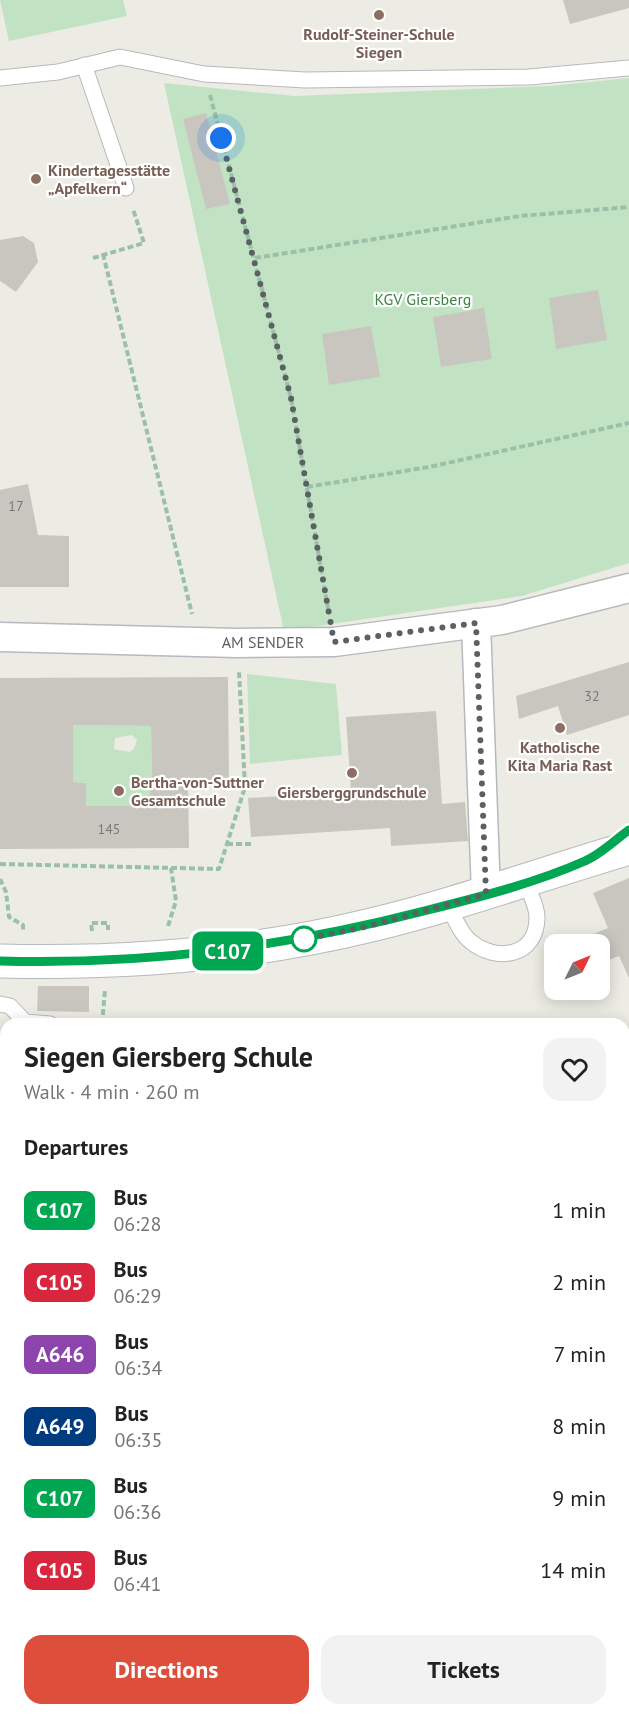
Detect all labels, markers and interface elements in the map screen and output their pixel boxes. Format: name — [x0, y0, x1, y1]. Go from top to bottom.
marker: Rudolf-Steiner-Schule Siegen — [372, 8, 386, 22]
place label: Rudolf-Steiner-Schule Siegen — [303, 24, 455, 62]
your location — [206, 123, 236, 153]
place label: Kindertagesstätte „Apfelkern“ — [48, 160, 170, 198]
marker: Kindertagesstätte „Apfelkern“ — [29, 172, 43, 186]
park label: KGV Giersberg — [375, 289, 471, 309]
house number: 17 — [8, 497, 24, 515]
street label: AM SENDER — [222, 632, 304, 652]
house number: 32 — [584, 687, 600, 705]
marker: Katholische Kita Maria Rast — [553, 721, 567, 735]
place label: Katholische Kita Maria Rast — [508, 737, 613, 775]
marker: Giersberggrundschule — [345, 766, 359, 780]
place label: Bertha-von-Suttner Gesamtschule — [131, 772, 264, 810]
place label: Giersberggrundschule — [277, 782, 427, 802]
marker: Bertha-von-Suttner Gesamtschule — [112, 784, 126, 798]
house number: 145 — [98, 820, 120, 838]
unlabelled marker — [291, 926, 317, 952]
line badge: C107 — [186, 932, 270, 970]
north arrow — [544, 934, 610, 1000]
map controls — [544, 934, 610, 1000]
text: C107 — [204, 938, 252, 965]
text: Siegen Giersberg Schule — [24, 1038, 313, 1075]
button: heart — [543, 1038, 606, 1101]
text: Walk · 4 min · 260 m — [24, 1079, 200, 1105]
text: Departures — [24, 1133, 128, 1161]
text: Bus — [113, 1183, 148, 1211]
text: 1 min — [552, 1196, 606, 1224]
text: C107 — [36, 1197, 83, 1224]
text: 06:28 — [113, 1211, 161, 1237]
text: Bus — [113, 1255, 148, 1283]
text: 2 min — [552, 1268, 606, 1296]
text: C105 — [36, 1269, 83, 1296]
text: 06:29 — [113, 1283, 161, 1309]
text: Bus — [114, 1327, 149, 1355]
text: 7 min — [554, 1340, 606, 1368]
text: A646 — [36, 1341, 84, 1368]
text: 06:34 — [114, 1355, 162, 1381]
text: Bus — [114, 1399, 149, 1427]
text: 8 min — [552, 1412, 606, 1440]
text: A649 — [36, 1413, 84, 1440]
text: 06:35 — [114, 1427, 162, 1453]
text: Bus — [113, 1471, 148, 1499]
text: 9 min — [552, 1484, 606, 1512]
text: C107 — [36, 1485, 83, 1512]
text: 06:36 — [113, 1499, 161, 1525]
text: Bus — [113, 1543, 148, 1571]
text: 14 min — [540, 1556, 606, 1584]
text: C105 — [36, 1557, 83, 1584]
text: 06:41 — [113, 1571, 161, 1597]
button: Directions — [24, 1635, 309, 1704]
button: Tickets — [321, 1635, 606, 1704]

